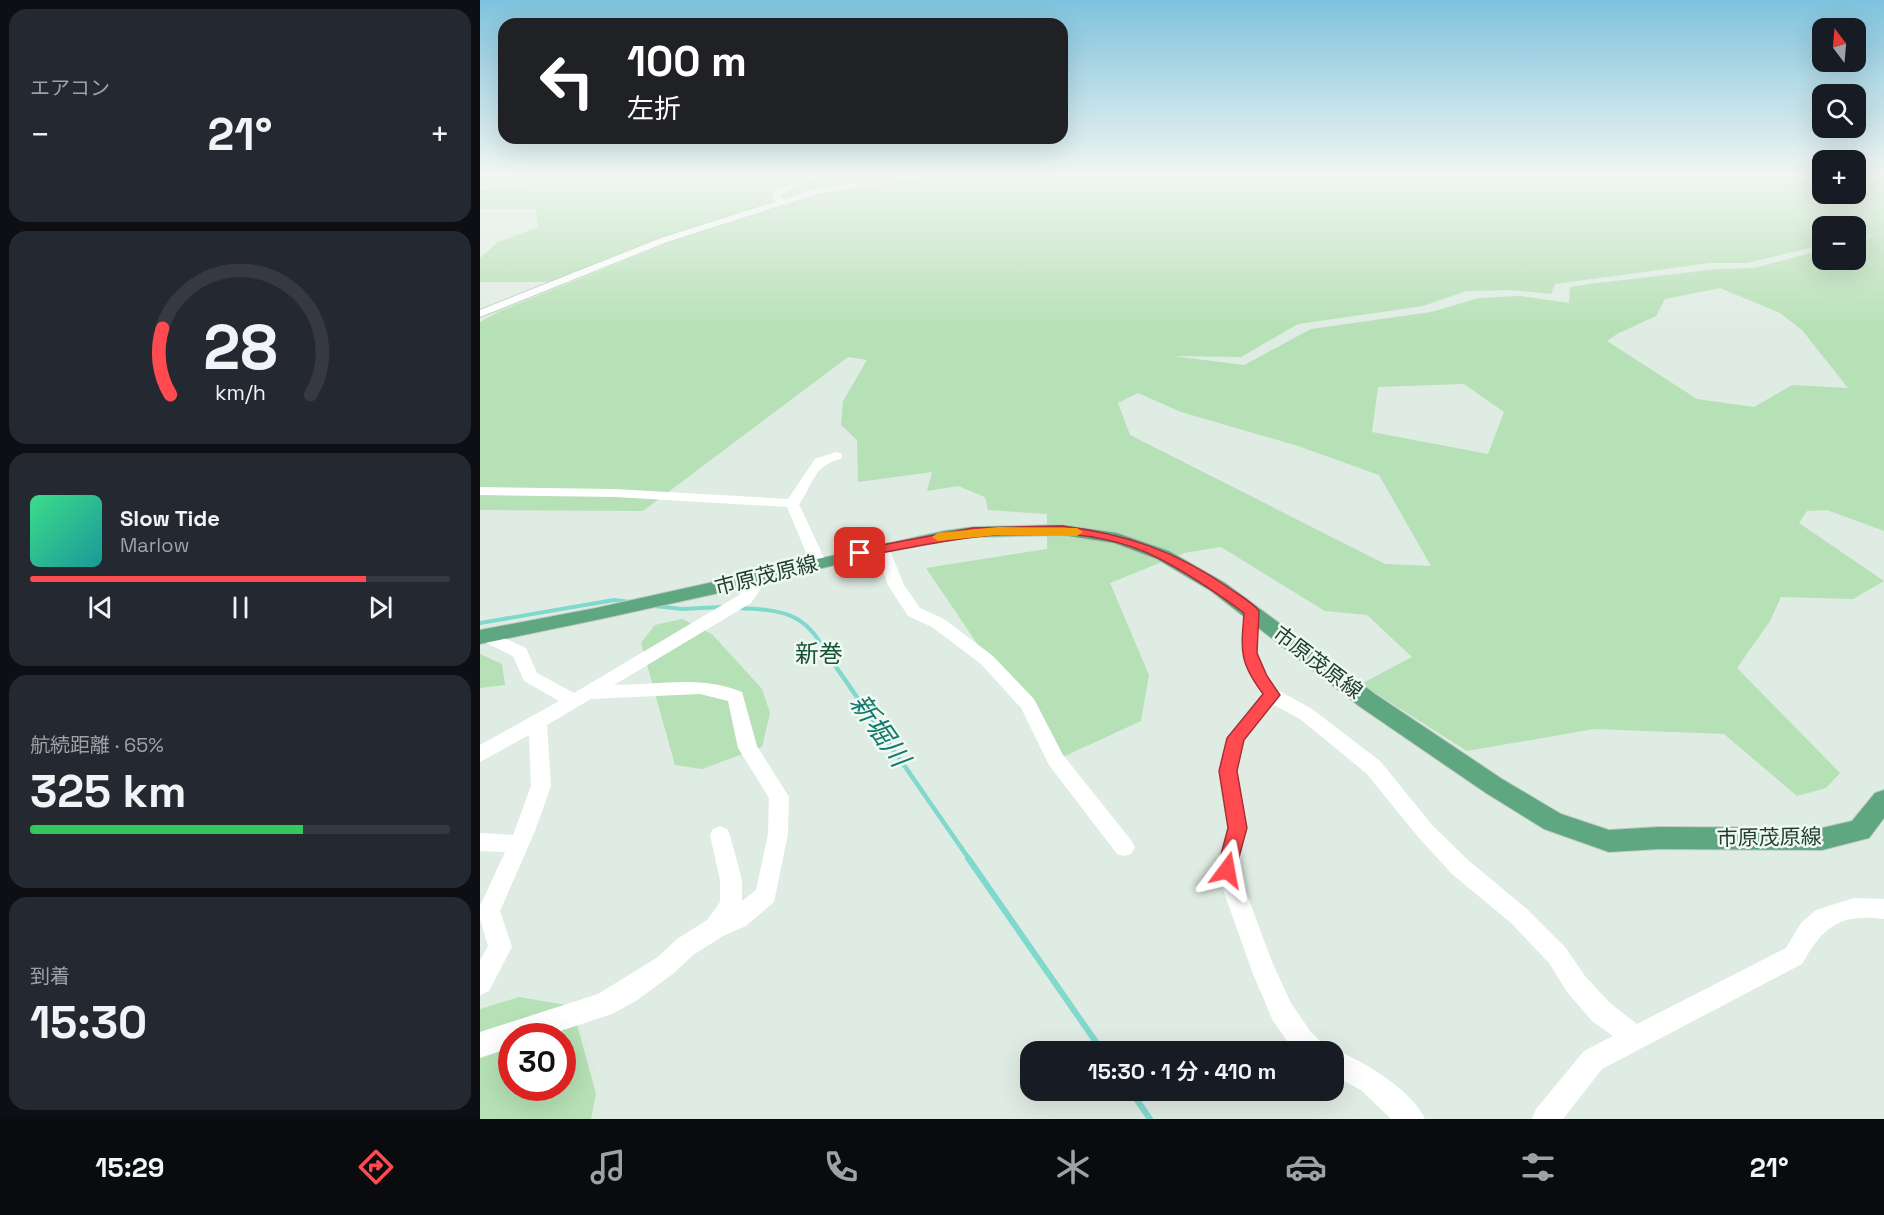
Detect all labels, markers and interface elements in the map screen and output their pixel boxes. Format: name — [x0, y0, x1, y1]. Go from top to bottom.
north arrow — [1812, 18, 1866, 72]
map controls — [1812, 18, 1866, 270]
text: 100 m — [627, 35, 747, 88]
icon: left — [528, 42, 606, 120]
text: エアコン — [30, 75, 110, 101]
button: search — [1812, 84, 1866, 138]
text: 左折 — [627, 91, 681, 126]
text: 21° — [208, 106, 272, 163]
text: − — [30, 114, 50, 156]
text: + — [430, 114, 450, 156]
button: + — [1812, 150, 1866, 204]
button: − — [1812, 216, 1866, 270]
text: 28 — [203, 308, 277, 387]
text: km/h — [214, 379, 266, 406]
text: Slow Tide — [120, 504, 220, 532]
pin — [834, 527, 885, 578]
text: Marlow — [120, 532, 189, 558]
icon: arrive — [843, 536, 876, 569]
street label: 市原茂原線 — [712, 549, 820, 601]
icon: previous — [84, 591, 117, 624]
icon: pause — [224, 591, 257, 624]
icon: next — [364, 591, 397, 624]
street label: 市原茂原線 — [1268, 620, 1368, 704]
district label: 新巻 — [795, 638, 843, 669]
water label: 新堀川 — [842, 687, 919, 776]
text: 航続距離 · 65% — [30, 732, 164, 758]
text: 325 km — [30, 763, 186, 820]
street label: 市原茂原線 — [1716, 823, 1822, 851]
position arrow — [1195, 838, 1259, 902]
text: 到着 — [30, 963, 70, 989]
text: 15:30 — [30, 994, 147, 1051]
speed limit sign: 30 — [498, 1023, 576, 1101]
text: 15:30 · 1 分 · 410 m — [1088, 1057, 1276, 1085]
icon: directions — [355, 1146, 397, 1188]
icon: music — [587, 1146, 629, 1188]
icon: phone — [820, 1146, 862, 1188]
icon: climate — [1052, 1146, 1094, 1188]
icon: car — [1285, 1146, 1327, 1188]
icon: filters — [1517, 1146, 1559, 1188]
text: 15:29 — [95, 1150, 164, 1185]
text: 21° — [1750, 1150, 1789, 1185]

